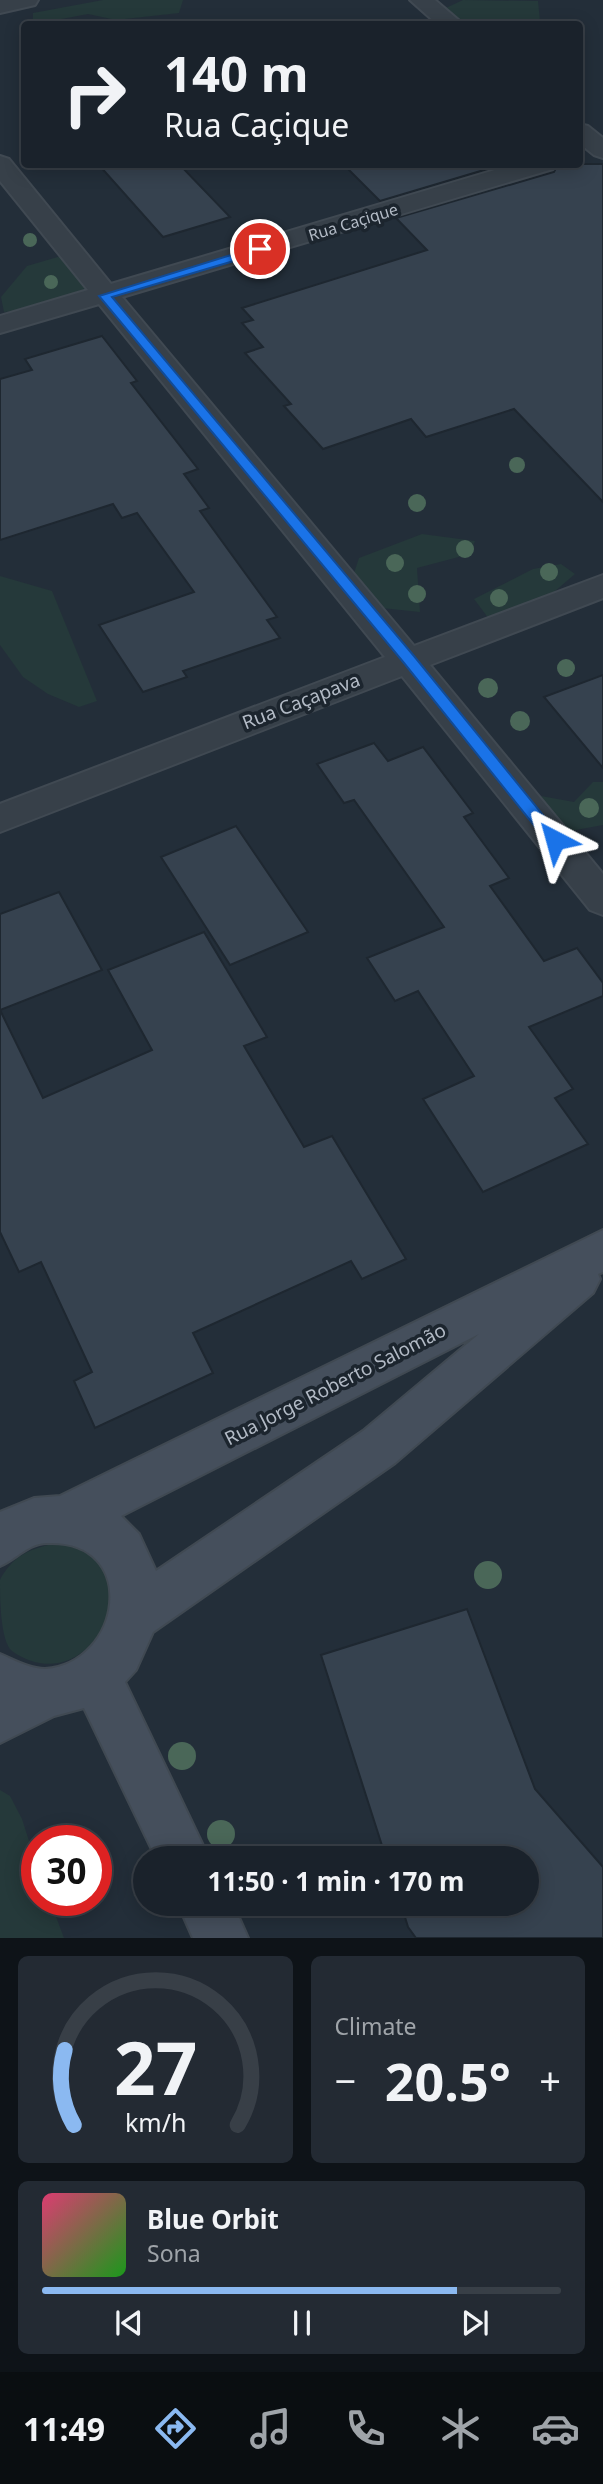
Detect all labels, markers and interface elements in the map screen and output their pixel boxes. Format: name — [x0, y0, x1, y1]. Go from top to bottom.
text: 140 m — [164, 40, 309, 106]
icon: right — [49, 49, 140, 140]
text: Rua Caçique — [164, 103, 349, 146]
street label: Rua Caçique — [305, 198, 401, 246]
pin — [230, 219, 290, 279]
icon: arrive — [241, 230, 279, 268]
street label: Rua Caçapava — [238, 667, 364, 735]
position arrow — [518, 803, 592, 877]
street label: Rua Jorge Roberto Salomão — [220, 1317, 450, 1451]
speed limit sign: 30 — [21, 1825, 112, 1916]
text: 11:50 · 1 min · 170 m — [208, 1863, 464, 1899]
text: Climate — [335, 2010, 417, 2042]
text: 27 — [114, 2018, 197, 2117]
text: 20.5° — [385, 2045, 511, 2116]
text: − — [335, 2054, 356, 2106]
text: + — [539, 2054, 561, 2106]
text: km/h — [124, 2105, 186, 2139]
text: Blue Orbit — [147, 2201, 279, 2237]
text: Sona — [147, 2237, 201, 2269]
icon: previous — [110, 2304, 148, 2342]
icon: pause — [283, 2304, 321, 2342]
icon: next — [456, 2304, 494, 2342]
icon: directions — [151, 2404, 200, 2453]
icon: music — [246, 2404, 295, 2453]
icon: phone — [341, 2404, 390, 2453]
icon: climate — [436, 2404, 485, 2453]
icon: car — [531, 2404, 580, 2453]
text: 11:49 — [23, 2407, 105, 2450]

